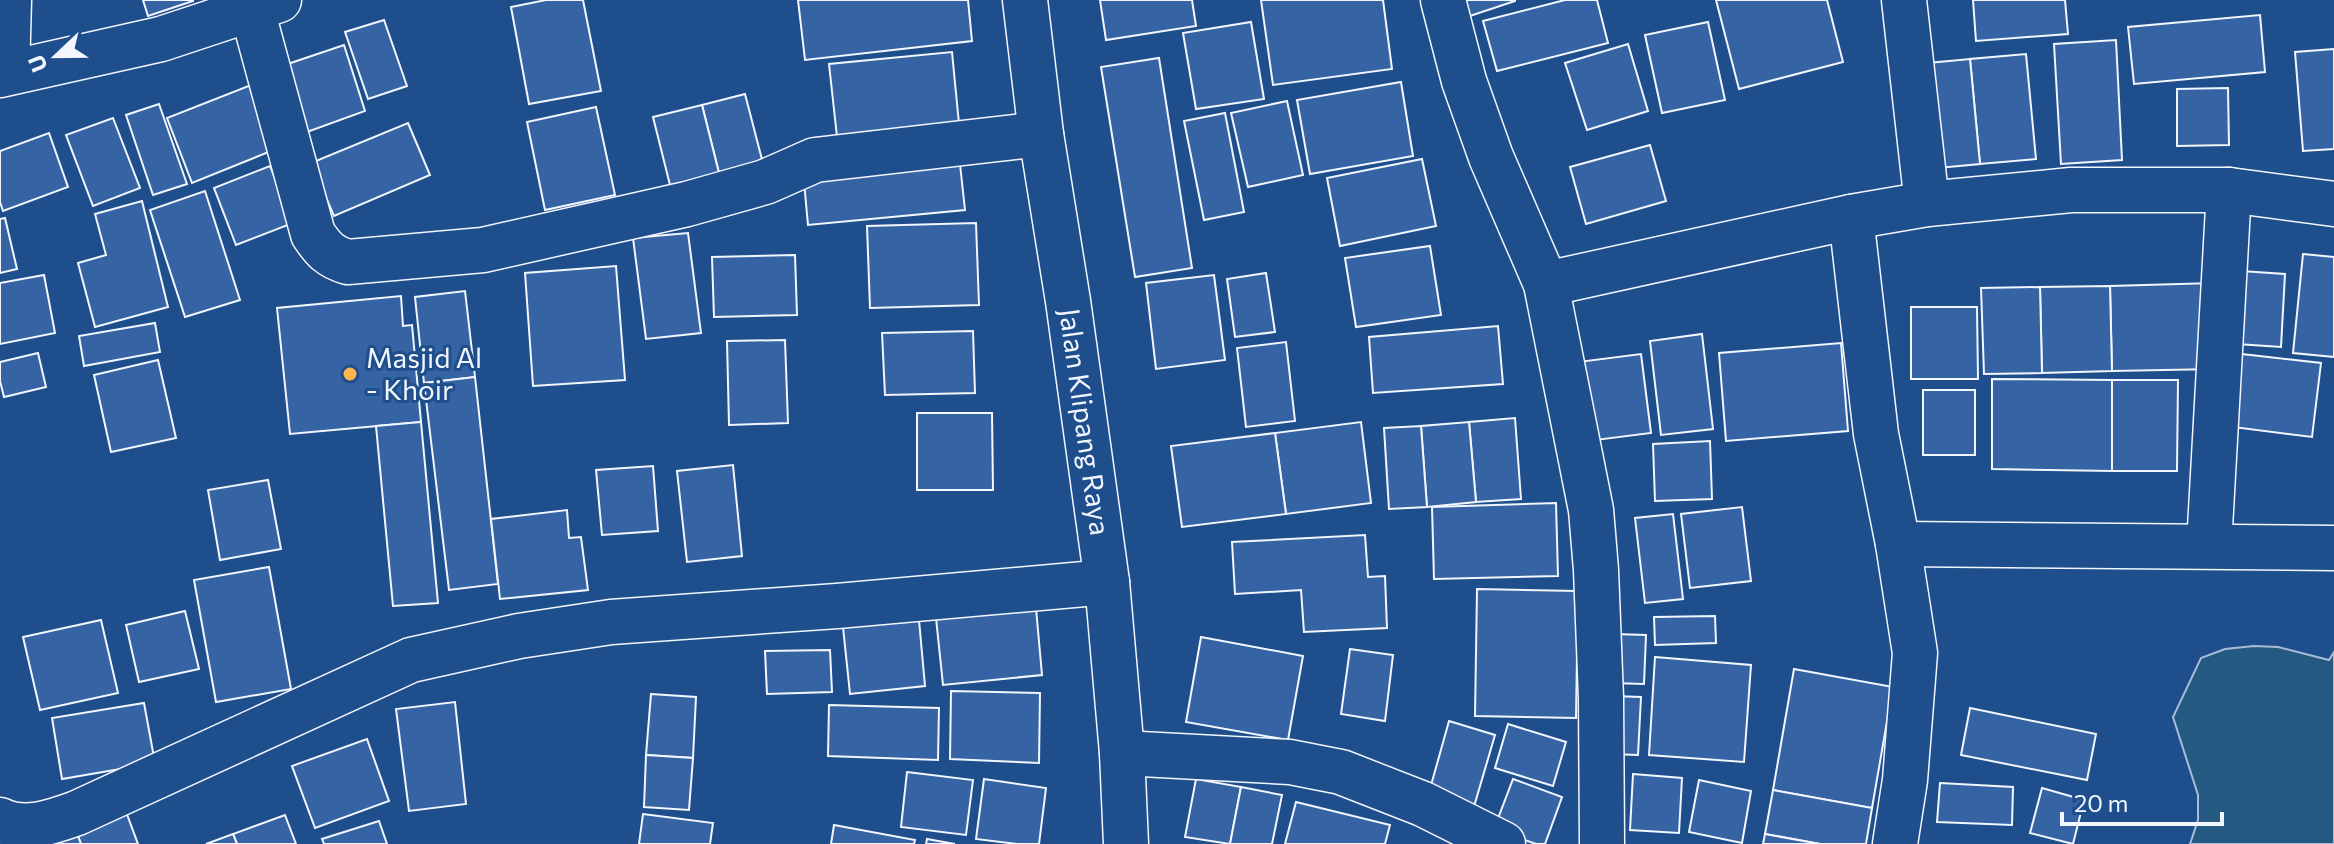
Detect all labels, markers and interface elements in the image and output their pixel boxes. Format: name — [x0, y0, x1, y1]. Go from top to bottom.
north arrow — [16, 16, 96, 96]
text: U — [21, 51, 53, 76]
street label: Jalan Klipang Raya — [1053, 306, 1118, 537]
place label: Masjid Al - Khoir — [366, 340, 482, 406]
marker: Masjid Al - Khoir — [341, 365, 359, 383]
scale bar — [2062, 776, 2222, 826]
text: 20 m — [2074, 788, 2128, 817]

